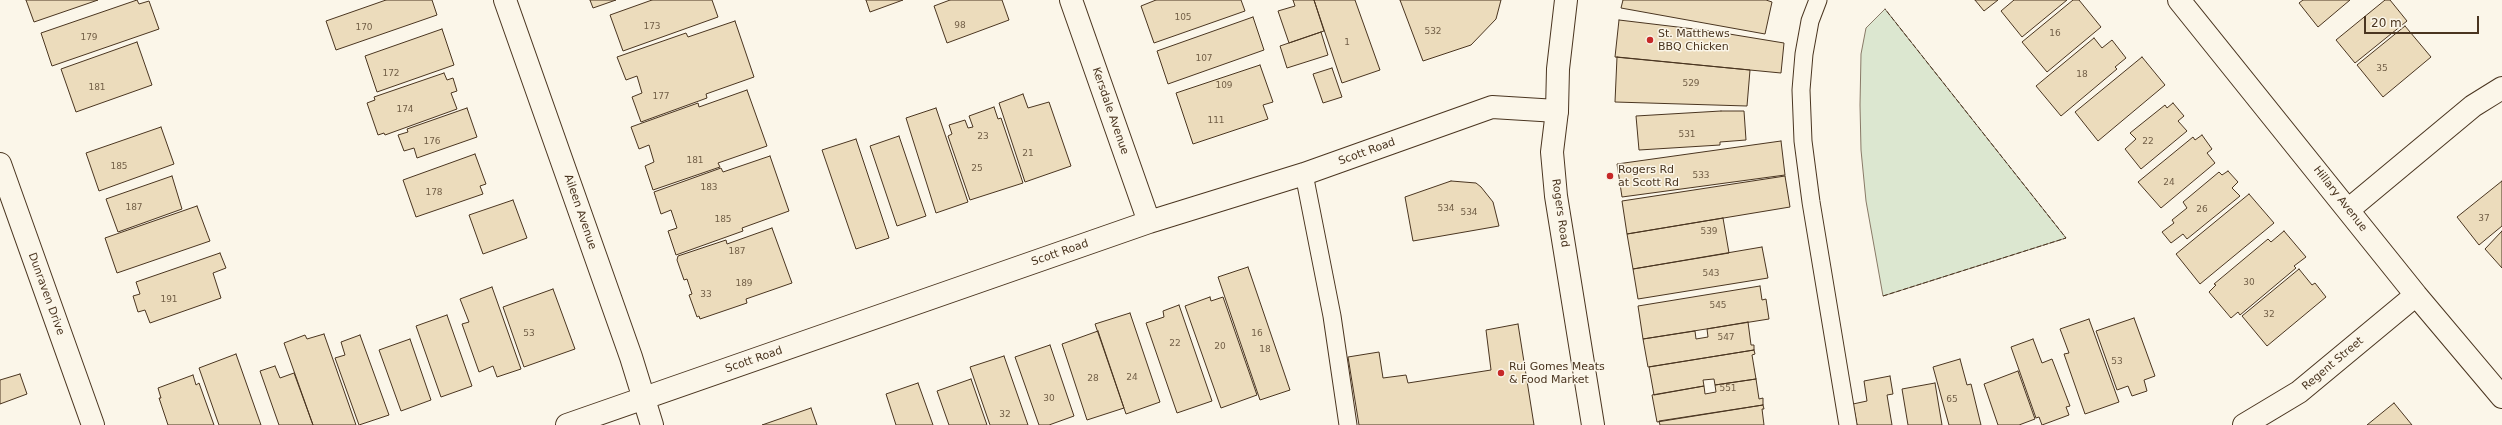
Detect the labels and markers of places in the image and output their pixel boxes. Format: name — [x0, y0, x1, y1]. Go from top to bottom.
place label: St. Matthews BBQ Chicken — [1658, 27, 1730, 53]
marker: St. Matthews BBQ Chicken — [1645, 35, 1655, 45]
place label: Rogers Rd at Scott Rd — [1618, 163, 1679, 189]
marker: Rogers Rd at Scott Rd — [1605, 171, 1615, 181]
place label: Rui Gomes Meats & Food Market — [1509, 360, 1605, 386]
marker: Rui Gomes Meats & Food Market — [1496, 368, 1506, 378]

